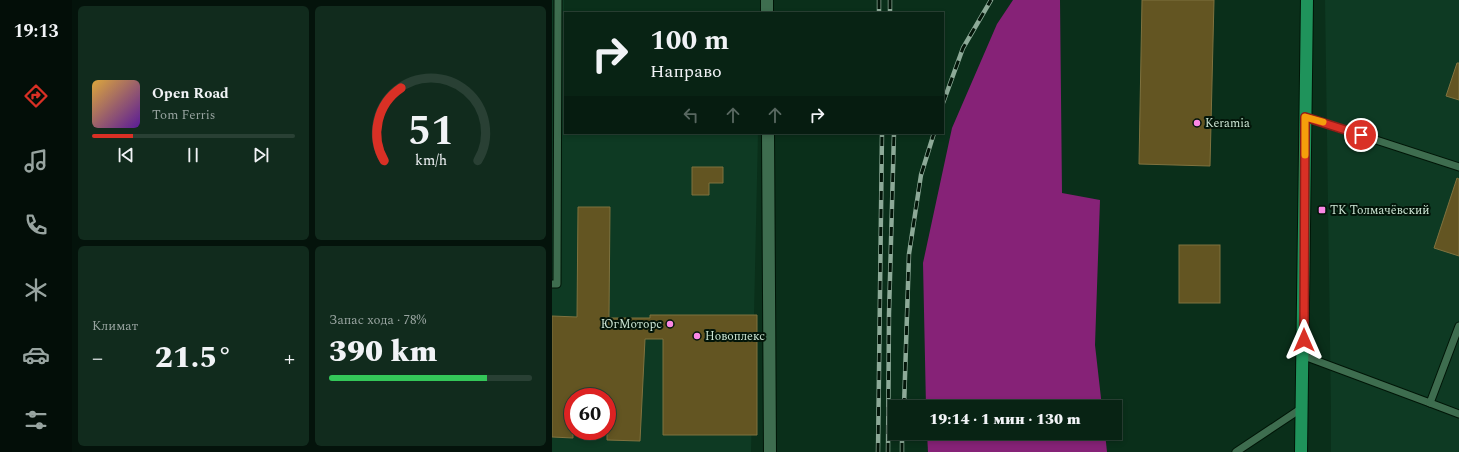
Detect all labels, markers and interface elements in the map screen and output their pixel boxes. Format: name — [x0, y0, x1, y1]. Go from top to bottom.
text: 19:13 — [13, 18, 59, 45]
text: 100 m — [650, 19, 729, 62]
icon: right — [584, 28, 636, 80]
text: Направо — [650, 58, 722, 85]
icon: directions — [22, 82, 50, 110]
text: Open Road — [152, 82, 229, 105]
text: 51 — [407, 100, 454, 163]
icon: left — [680, 104, 702, 126]
icon: ahead — [722, 104, 744, 126]
icon: ahead — [764, 104, 786, 126]
icon: right — [806, 104, 828, 126]
text: Tom Ferris — [152, 105, 215, 125]
place label: Keramia — [1205, 114, 1250, 133]
marker: Keramia — [1192, 118, 1202, 128]
pin — [1344, 118, 1378, 152]
icon: arrive — [1350, 124, 1372, 146]
icon: previous — [115, 144, 137, 166]
icon: pause — [182, 144, 204, 166]
icon: next — [250, 144, 272, 166]
icon: music — [22, 147, 50, 175]
text: km/h — [414, 149, 447, 171]
place label: ТК Толмачёвский — [1330, 201, 1430, 220]
marker: ТК Толмачёвский — [1317, 205, 1327, 215]
icon: phone — [22, 211, 50, 239]
icon: climate — [22, 276, 50, 304]
text: Запас хода · 78% — [329, 310, 426, 330]
place label: ЮгМоторс — [601, 315, 662, 334]
text: Климат — [92, 316, 138, 336]
marker: ЮгМоторс — [665, 319, 675, 329]
position arrow — [1283, 319, 1325, 361]
place label: Новоплекс — [705, 327, 765, 346]
text: 390 km — [329, 329, 437, 375]
marker: Новоплекс — [692, 331, 702, 341]
text: 21.5° — [155, 335, 232, 381]
icon: car — [22, 341, 50, 369]
text: − — [92, 342, 103, 375]
text: + — [284, 342, 295, 375]
speed limit sign: 60 — [564, 388, 616, 440]
icon: filters — [22, 406, 50, 434]
text: 19:14 · 1 мин · 130 m — [929, 408, 1081, 431]

